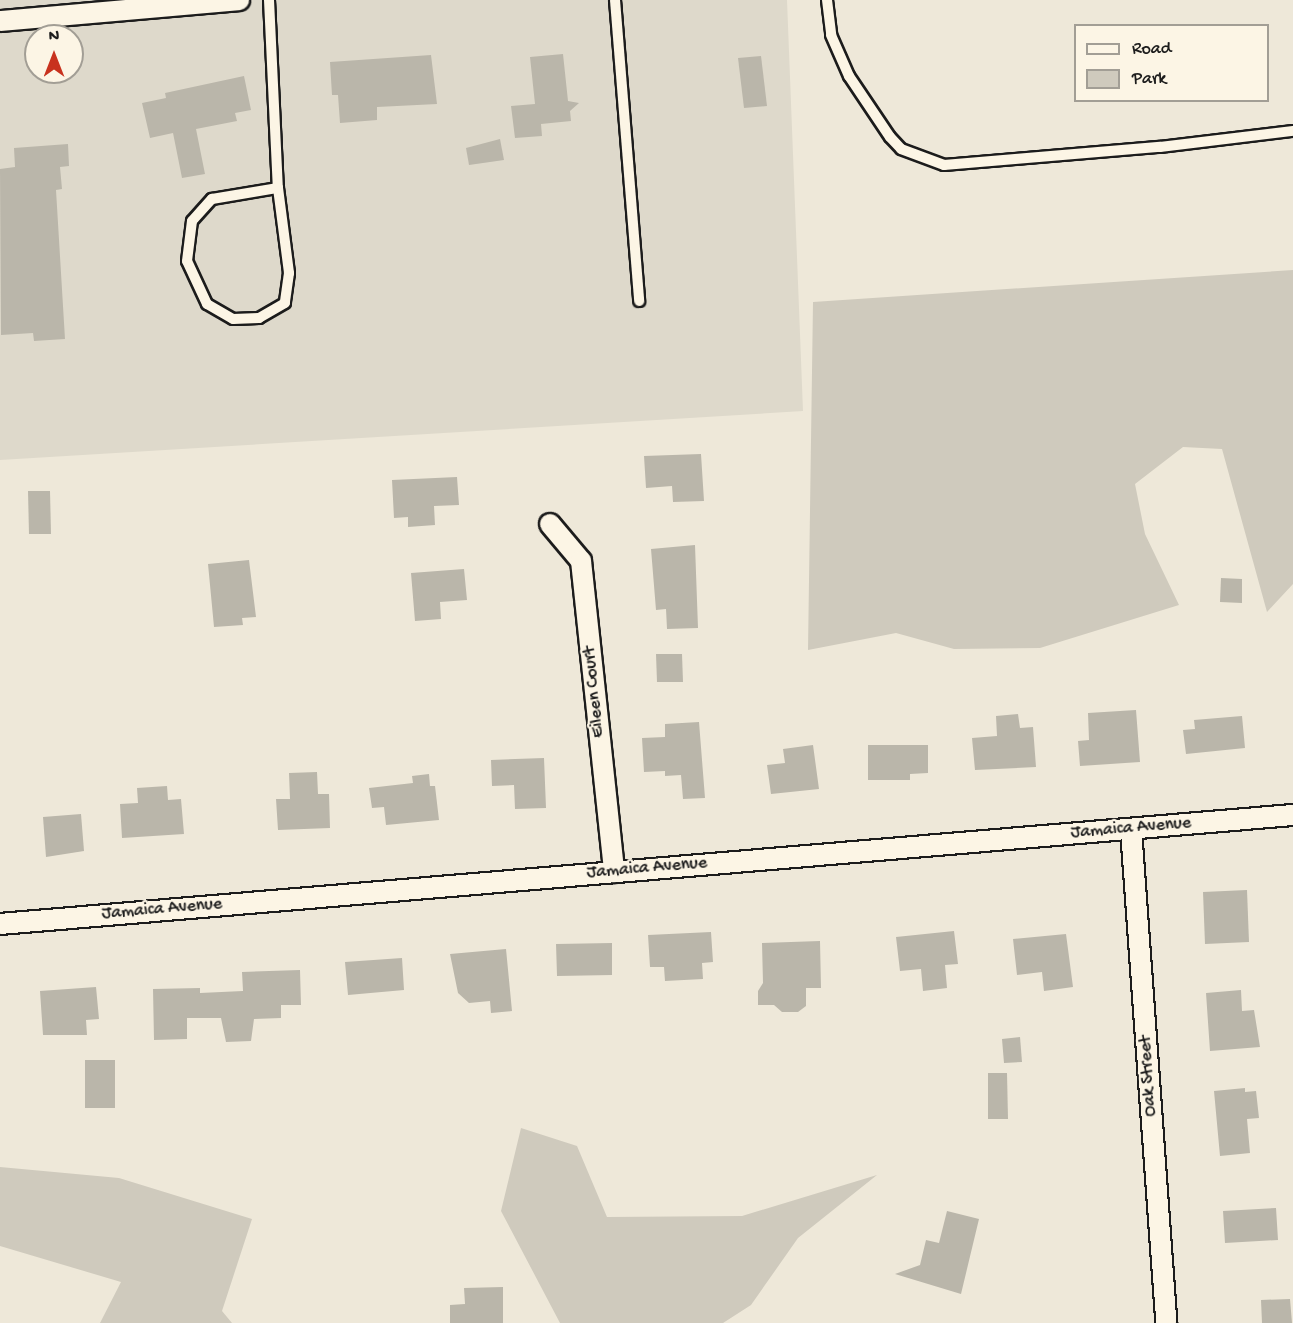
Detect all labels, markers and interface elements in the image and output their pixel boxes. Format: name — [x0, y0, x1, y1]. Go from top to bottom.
north arrow — [24, 24, 84, 84]
legend — [1074, 24, 1269, 102]
text: N — [49, 28, 59, 47]
text: Road — [1132, 39, 1171, 60]
text: Park — [1132, 69, 1166, 90]
street label: Eileen Court — [579, 645, 611, 739]
street label: Jamaica Avenue — [1070, 813, 1192, 845]
street label: Jamaica Avenue — [586, 853, 708, 885]
street label: Jamaica Avenue — [101, 894, 223, 926]
street label: Oak Street — [1135, 1035, 1163, 1117]

